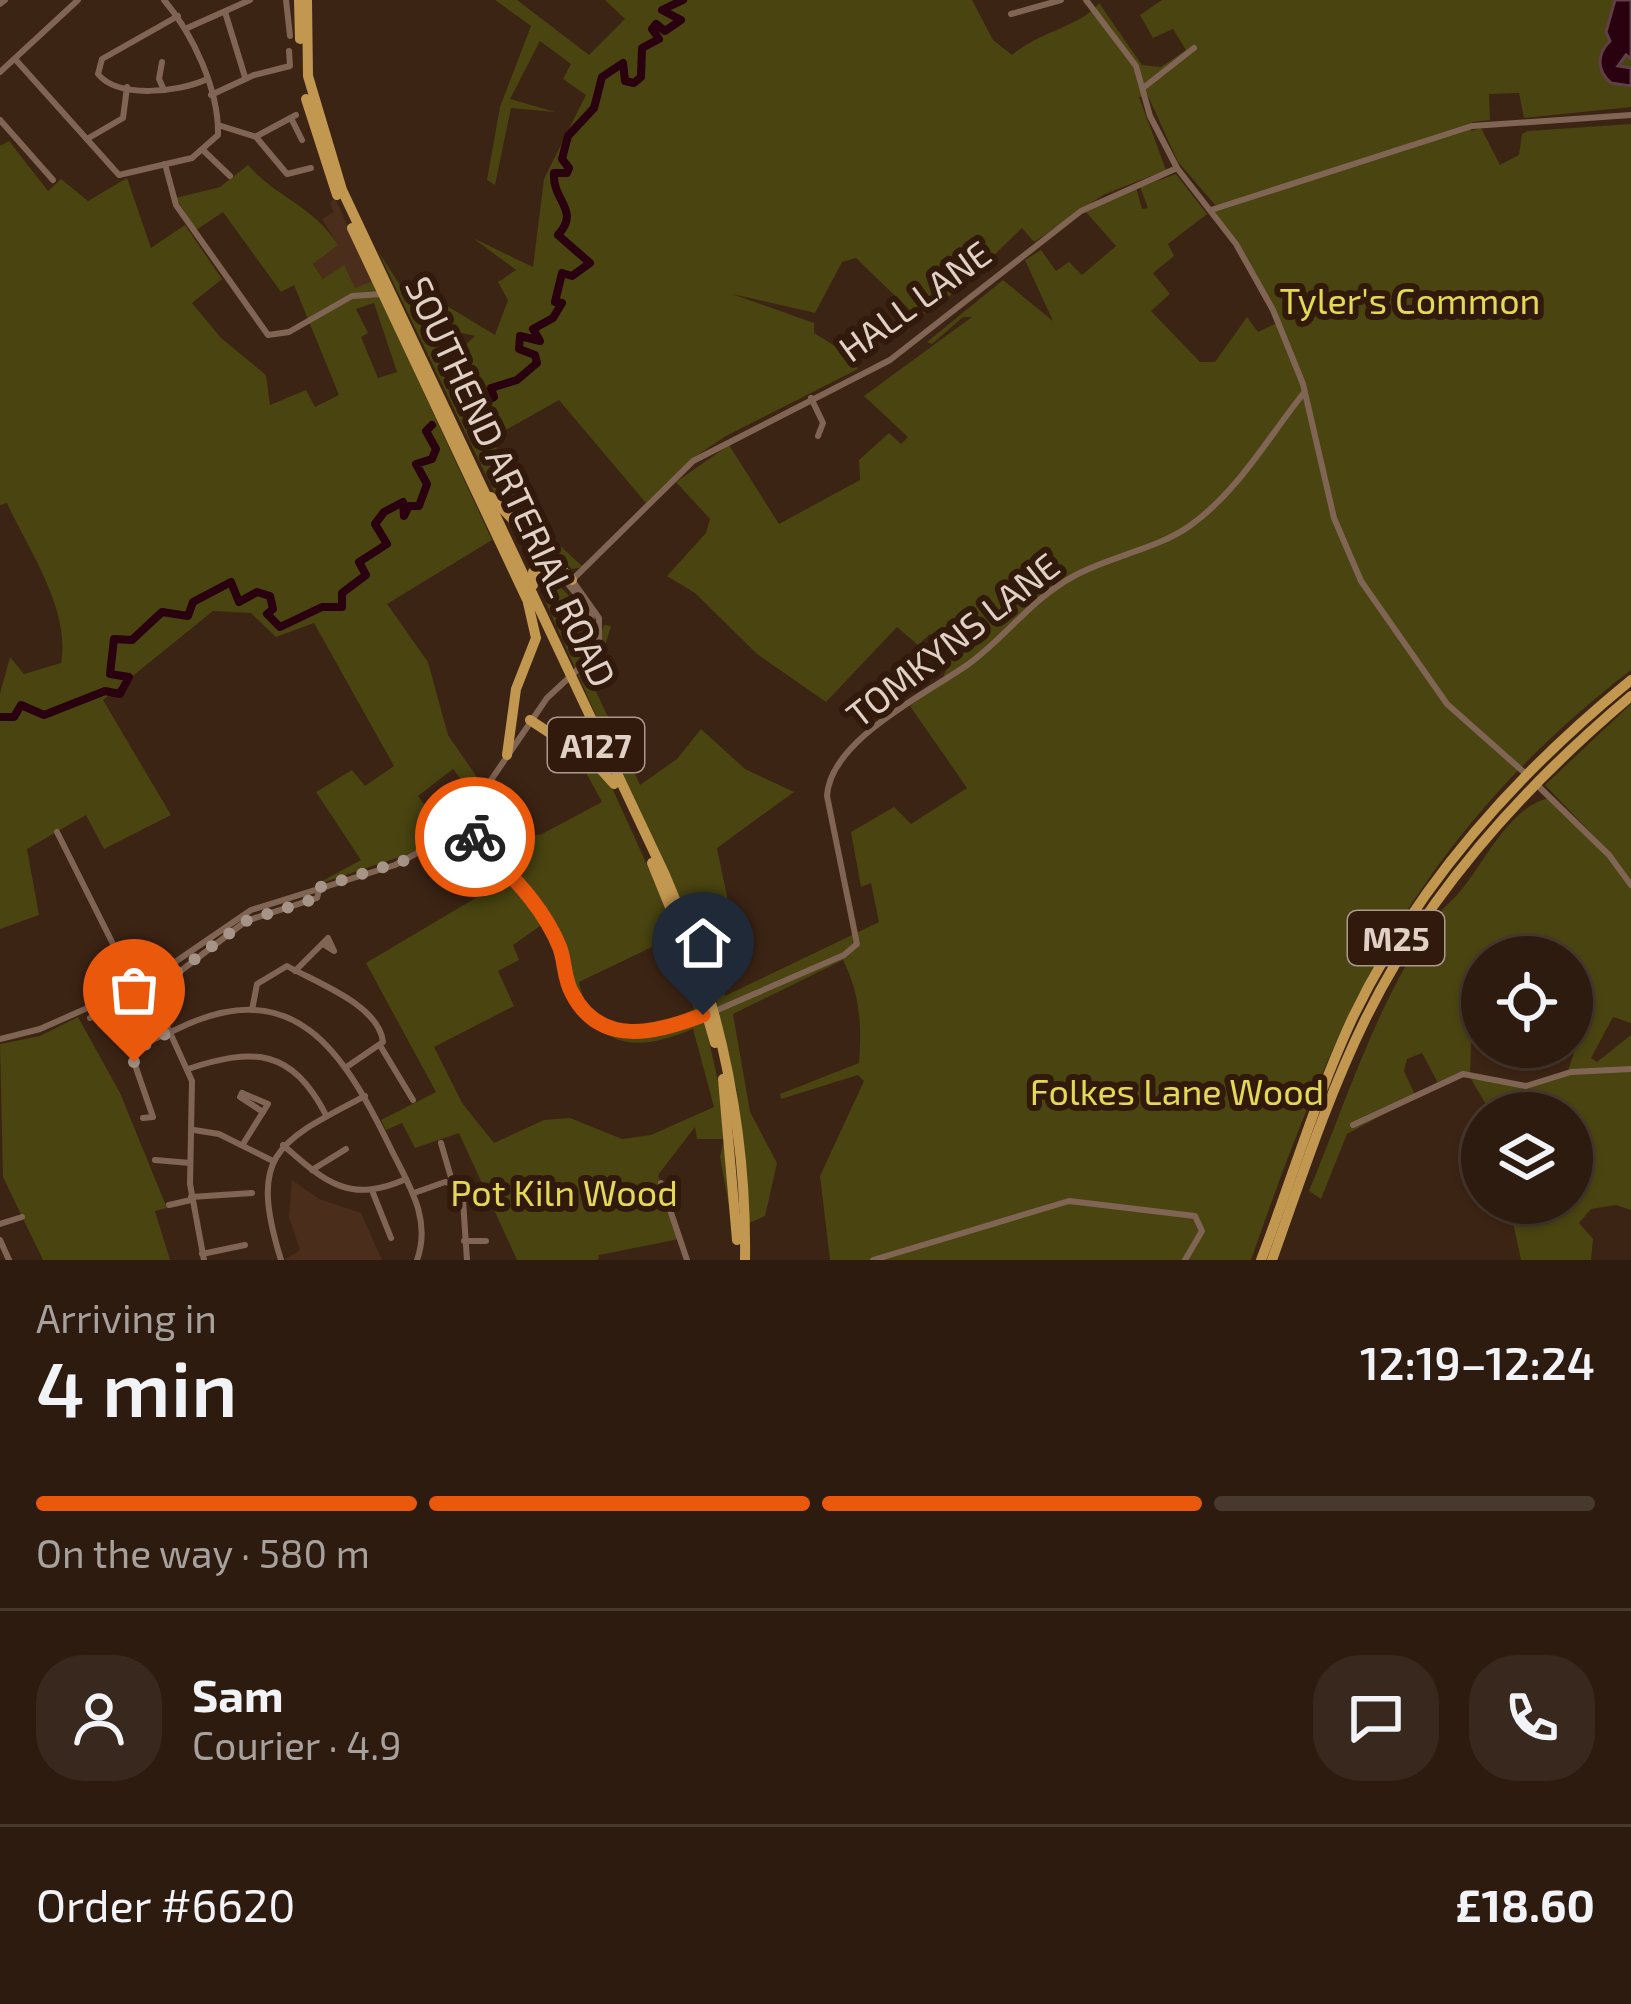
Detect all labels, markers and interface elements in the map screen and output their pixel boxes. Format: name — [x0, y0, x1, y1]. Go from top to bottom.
street label: HALL LANE — [830, 231, 998, 369]
street label: SOUTHEND ARTERIAL ROAD — [398, 269, 626, 693]
park label: Tyler's Common — [1279, 278, 1541, 321]
street label: TOMKYNS LANE — [837, 543, 1067, 735]
road number: A127 — [548, 718, 644, 772]
courier — [415, 777, 535, 897]
icon: bike — [442, 804, 508, 870]
pin — [652, 892, 754, 1015]
icon: home — [670, 910, 736, 976]
road number: M25 — [1348, 911, 1444, 965]
map controls — [1461, 936, 1593, 1224]
button: locate — [1461, 936, 1593, 1068]
pin — [83, 939, 185, 1062]
icon: bag — [101, 957, 167, 1023]
park label: Folkes Lane Wood — [1030, 1069, 1324, 1112]
button: layers — [1461, 1092, 1593, 1224]
park label: Pot Kiln Wood — [450, 1170, 678, 1213]
text: Arriving in — [36, 1294, 217, 1341]
text: 12:19–12:24 — [1360, 1335, 1595, 1389]
text: 4 min — [36, 1339, 237, 1433]
text: On the way · 580 m — [36, 1529, 370, 1576]
button: person — [36, 1655, 162, 1781]
button: chat — [1313, 1655, 1439, 1781]
button: phone — [1469, 1655, 1595, 1781]
text: Sam — [192, 1667, 284, 1721]
text: Courier · 4.9 — [192, 1721, 402, 1768]
text: Order #6620 — [36, 1877, 295, 1931]
text: £18.60 — [1455, 1877, 1595, 1931]

